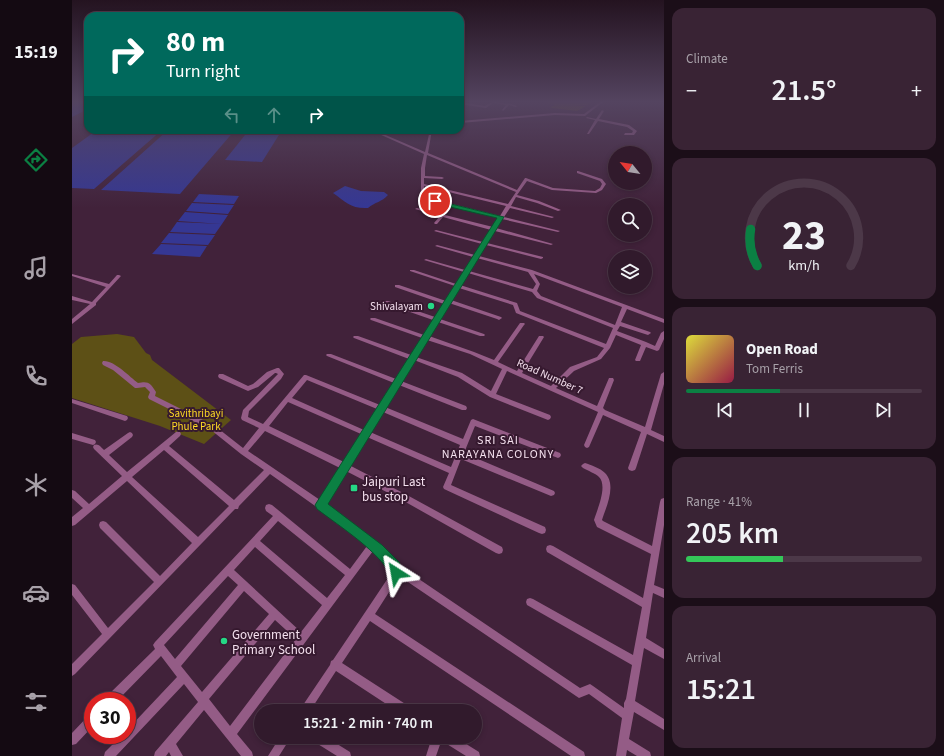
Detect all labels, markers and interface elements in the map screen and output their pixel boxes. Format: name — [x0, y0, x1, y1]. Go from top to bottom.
text: 80 m — [166, 22, 225, 62]
icon: right — [100, 28, 152, 80]
text: 15:19 — [14, 40, 58, 65]
text: Climate — [686, 50, 728, 68]
text: Turn right — [166, 59, 240, 84]
text: 21.5° — [772, 69, 836, 112]
text: − — [686, 75, 697, 107]
text: + — [911, 75, 922, 107]
icon: left — [221, 104, 243, 126]
icon: ahead — [263, 104, 285, 126]
icon: right — [305, 104, 327, 126]
icon: directions — [22, 146, 50, 174]
north arrow — [608, 146, 652, 190]
map controls — [608, 146, 652, 294]
pin — [418, 184, 452, 218]
icon: arrive — [424, 190, 446, 212]
button: search — [608, 198, 652, 242]
text: 23 — [782, 206, 826, 266]
button: layers — [608, 250, 652, 294]
icon: music — [22, 254, 50, 282]
text: km/h — [788, 255, 820, 276]
place label: Shivalayam — [370, 299, 423, 314]
marker: Shivalayam — [426, 301, 436, 311]
text: Open Road — [746, 339, 818, 360]
street label: Road Number 7 — [514, 355, 585, 398]
text: Tom Ferris — [746, 360, 803, 378]
icon: phone — [22, 362, 50, 390]
icon: previous — [714, 399, 736, 421]
icon: pause — [793, 399, 815, 421]
icon: next — [872, 399, 894, 421]
park label: Savithribayi Phule Park — [169, 406, 223, 434]
district label: SRI SAI NARAYANA COLONY — [442, 432, 554, 463]
icon: climate — [22, 471, 50, 499]
place label: Jaipuri Last bus stop — [362, 473, 426, 506]
marker: Jaipuri Last bus stop — [349, 483, 359, 493]
text: Range · 41% — [686, 493, 752, 511]
text: 205 km — [686, 512, 779, 555]
position arrow — [375, 552, 417, 594]
icon: car — [22, 579, 50, 607]
place label: Government Primary School — [232, 626, 315, 659]
marker: Government Primary School — [219, 636, 229, 646]
text: Arrival — [686, 649, 721, 667]
text: 15:21 — [686, 668, 756, 711]
icon: filters — [22, 688, 50, 716]
speed limit sign: 30 — [84, 692, 136, 744]
text: 15:21 · 2 min · 740 m — [303, 713, 433, 734]

